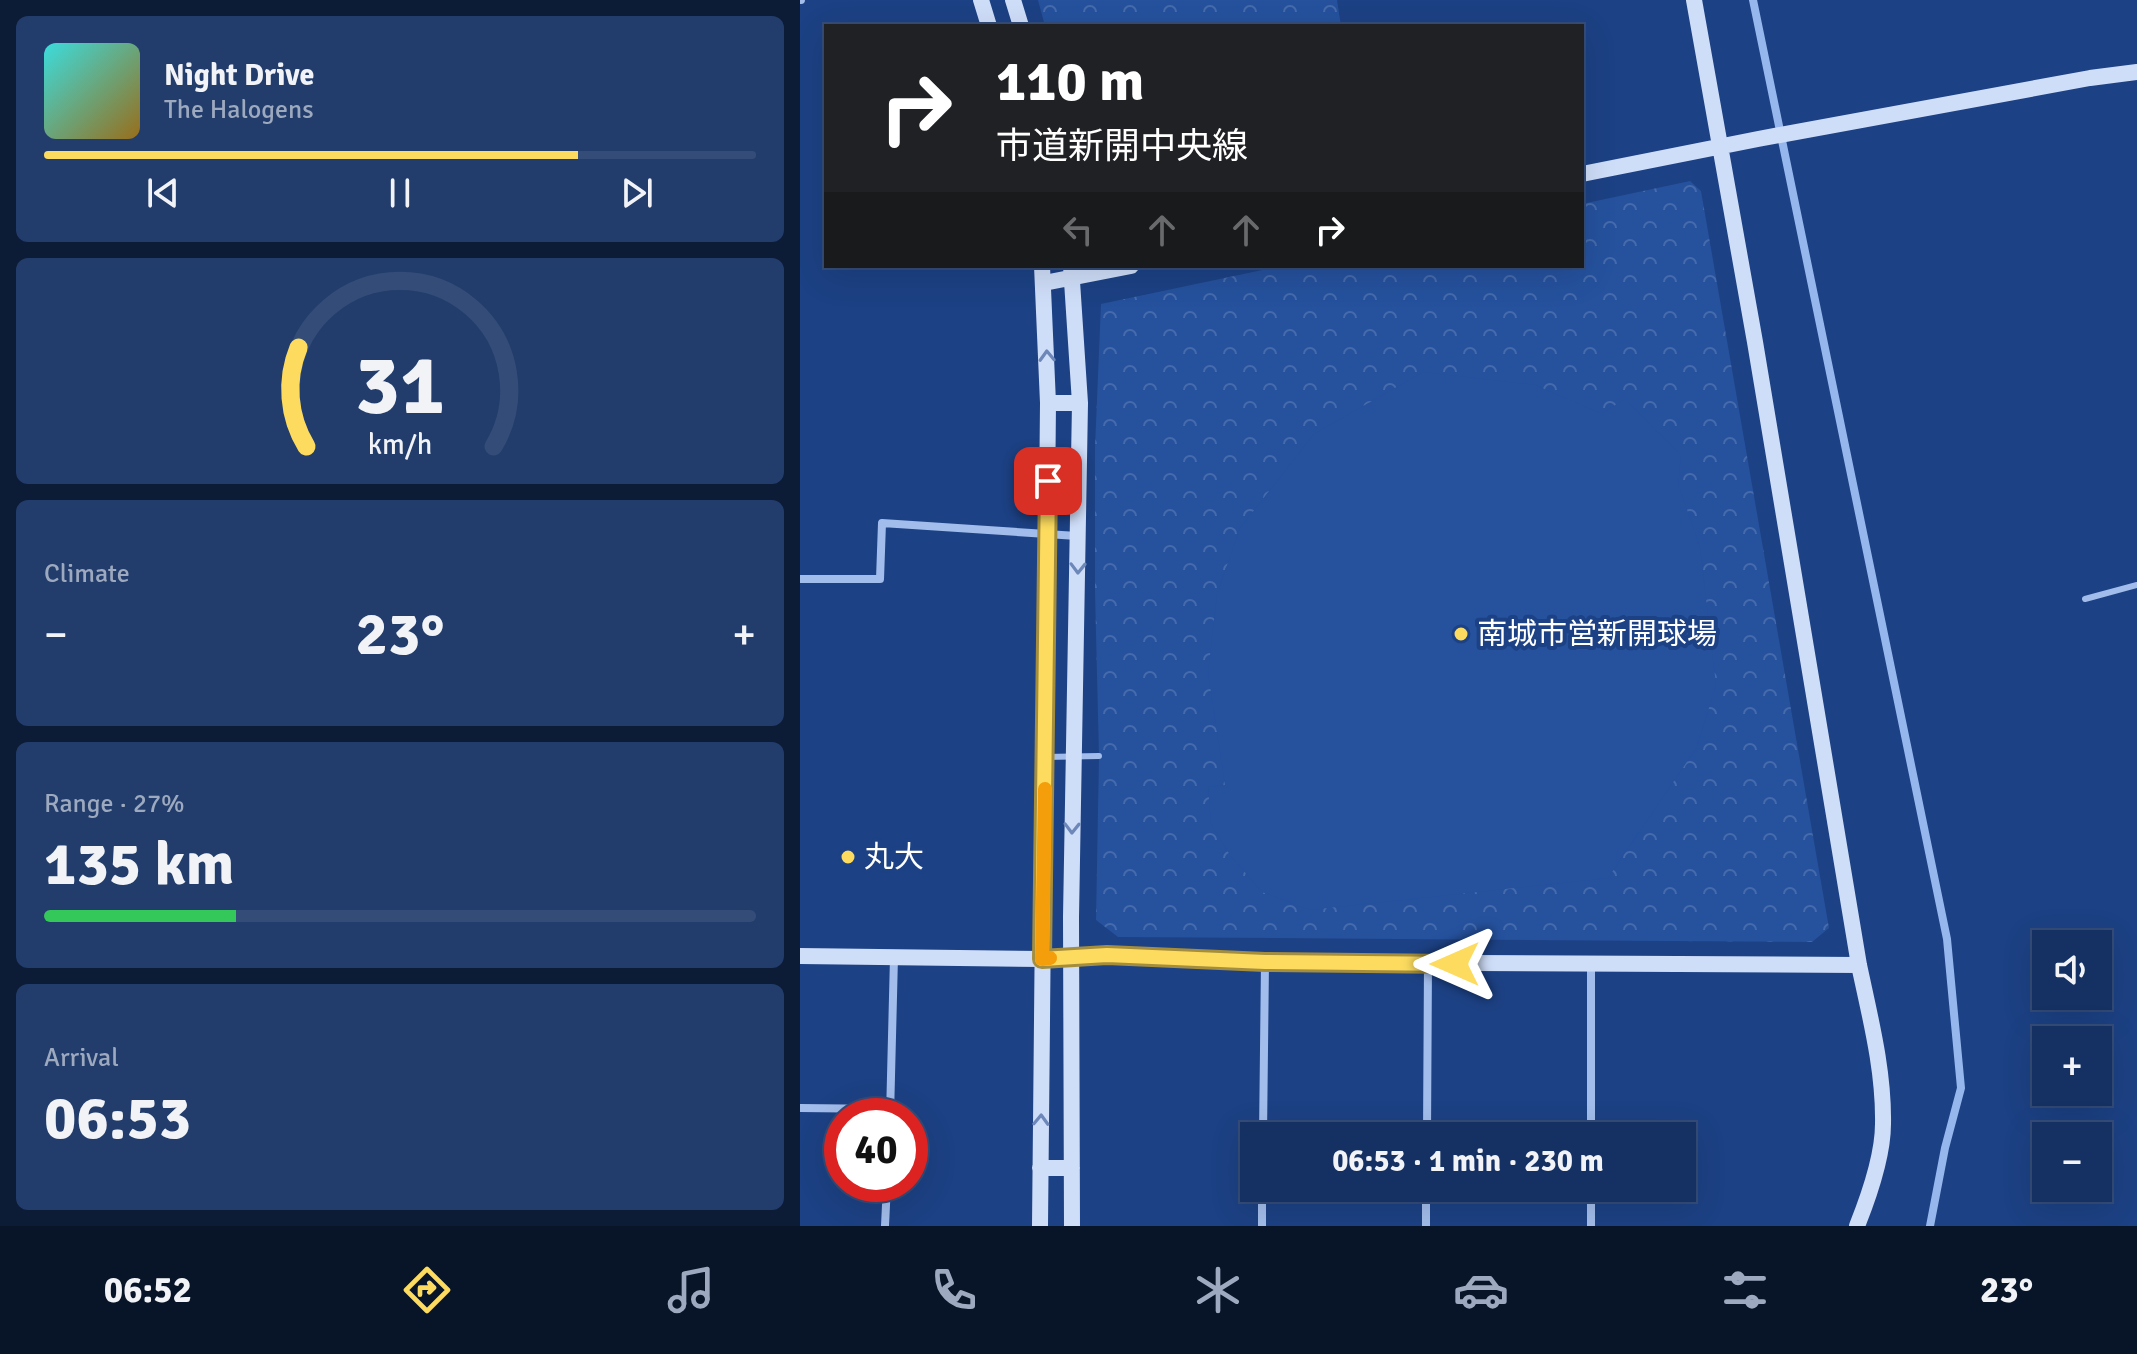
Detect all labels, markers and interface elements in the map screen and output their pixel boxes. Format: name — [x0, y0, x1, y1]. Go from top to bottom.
text: 110 m — [996, 47, 1144, 116]
icon: right — [864, 56, 968, 160]
text: Night Drive — [164, 57, 314, 94]
text: The Halogens — [164, 94, 314, 126]
text: 市道新開中央線 — [996, 124, 1248, 169]
icon: previous — [141, 171, 185, 215]
icon: pause — [378, 171, 422, 215]
icon: next — [615, 171, 659, 215]
icon: left — [1056, 208, 1100, 252]
icon: ahead — [1140, 208, 1184, 252]
icon: ahead — [1224, 208, 1268, 252]
icon: right — [1308, 208, 1352, 252]
text: 31 — [355, 335, 445, 437]
one-way arrow — [1038, 349, 1055, 362]
text: km/h — [368, 427, 432, 462]
pin — [1014, 447, 1082, 515]
icon: arrive — [1026, 459, 1070, 503]
text: Climate — [44, 558, 130, 590]
one-way arrow — [1069, 562, 1086, 575]
text: 23° — [356, 598, 444, 672]
text: − — [44, 608, 68, 662]
text: + — [732, 608, 756, 662]
place label: 南城市営新開球場 — [1477, 616, 1717, 653]
marker: 南城市営新開球場 — [1452, 625, 1470, 643]
text: Range · 27% — [44, 788, 185, 820]
one-way arrow — [1064, 822, 1081, 835]
text: 135 km — [44, 828, 234, 902]
place label: 丸大 — [864, 839, 924, 876]
marker: 丸大 — [839, 848, 857, 866]
position arrow — [1413, 922, 1497, 1006]
map controls — [2032, 930, 2112, 1202]
button: sound — [2032, 930, 2112, 1010]
button: + — [2032, 1026, 2112, 1106]
text: Arrival — [44, 1042, 119, 1074]
text: 06:53 — [44, 1082, 191, 1156]
speed limit sign: 40 — [824, 1098, 928, 1202]
one-way arrow — [1033, 1113, 1050, 1126]
button: − — [2032, 1122, 2112, 1202]
text: 06:53 · 1 min · 230 m — [1332, 1143, 1604, 1180]
icon: directions — [399, 1262, 455, 1318]
icon: music — [663, 1262, 719, 1318]
icon: phone — [926, 1262, 982, 1318]
icon: climate — [1190, 1262, 1246, 1318]
icon: car — [1453, 1262, 1509, 1318]
icon: filters — [1717, 1262, 1773, 1318]
text: 06:52 — [104, 1268, 192, 1313]
text: 23° — [1980, 1268, 2033, 1313]

